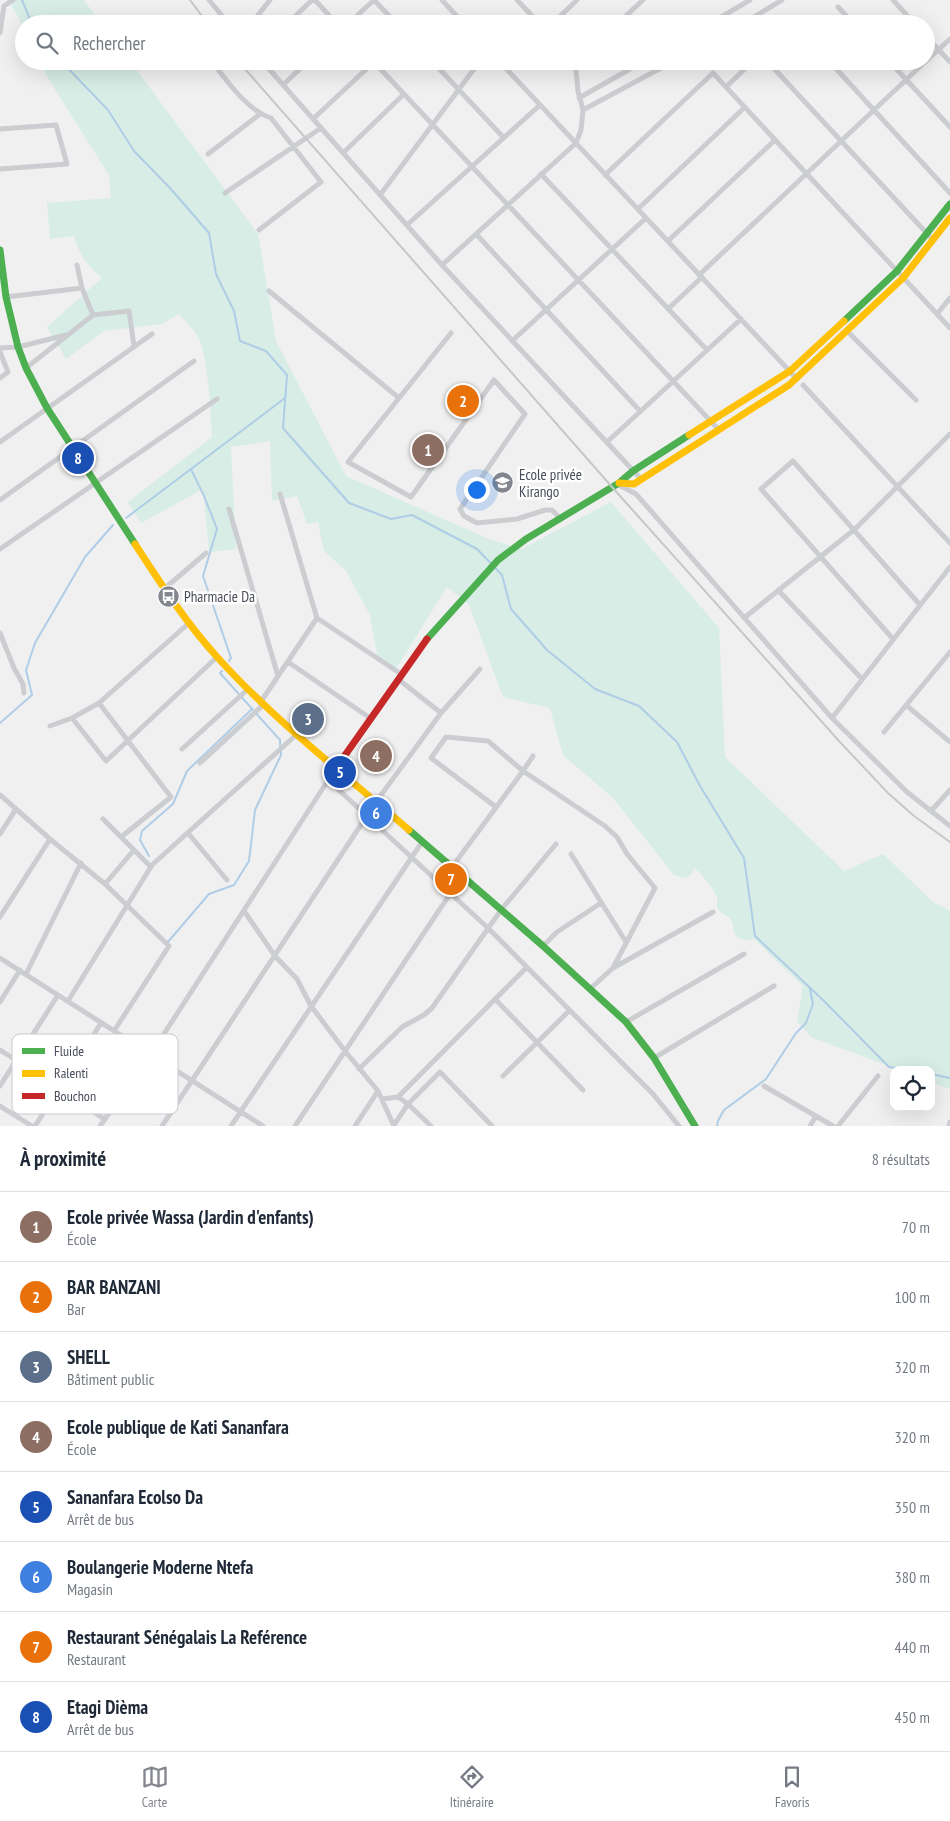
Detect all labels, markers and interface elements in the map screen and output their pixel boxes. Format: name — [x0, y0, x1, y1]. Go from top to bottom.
search box — [15, 15, 935, 70]
icon: search — [33, 29, 61, 57]
text: Rechercher — [73, 31, 145, 55]
pin: 2 — [447, 382, 479, 420]
pin: 1 — [412, 431, 444, 469]
pin: 8 — [62, 439, 94, 477]
place label: Ecole privée Kirango — [519, 465, 582, 501]
school or university icon: Ecole privée Kirango — [491, 471, 515, 495]
your location — [464, 477, 490, 503]
bus stop icon: Pharmacie Da — [156, 584, 180, 608]
place label: Pharmacie Da — [184, 587, 255, 606]
pin: 3 — [292, 700, 324, 738]
pin: 4 — [360, 737, 392, 775]
pin: 5 — [324, 753, 356, 791]
pin: 6 — [360, 794, 392, 832]
pin: 7 — [435, 860, 467, 898]
legend — [12, 1034, 178, 1114]
text: Fluide — [54, 1042, 84, 1060]
text: Ralenti — [54, 1064, 88, 1082]
map controls — [890, 1066, 935, 1111]
button: locate — [890, 1066, 935, 1111]
text: Bouchon — [54, 1087, 96, 1105]
text: À proximité — [20, 1145, 106, 1172]
text: 8 résultats — [872, 1149, 930, 1169]
text: Ecole privée Wassa (Jardin d'enfants) — [67, 1205, 314, 1229]
text: 1 — [32, 1217, 40, 1237]
text: 70 m — [902, 1217, 930, 1237]
text: École — [67, 1229, 97, 1249]
text: BAR BANZANI — [67, 1275, 161, 1299]
text: 2 — [32, 1287, 40, 1307]
text: 100 m — [895, 1287, 930, 1307]
text: Bar — [67, 1299, 85, 1319]
text: SHELL — [67, 1345, 110, 1369]
text: 3 — [32, 1357, 40, 1377]
text: 320 m — [895, 1357, 930, 1377]
text: Bâtiment public — [67, 1369, 154, 1389]
text: Ecole publique de Kati Sananfara — [67, 1415, 289, 1439]
text: 4 — [32, 1427, 40, 1447]
text: 320 m — [895, 1427, 930, 1447]
text: École — [67, 1439, 97, 1459]
text: Sananfara Ecolso Da — [67, 1485, 203, 1509]
text: 5 — [32, 1497, 40, 1517]
text: 350 m — [895, 1497, 930, 1517]
text: Arrêt de bus — [67, 1509, 134, 1529]
text: Boulangerie Moderne Ntefa — [67, 1555, 253, 1579]
text: 6 — [32, 1567, 40, 1587]
text: 380 m — [895, 1567, 930, 1587]
text: Magasin — [67, 1579, 113, 1599]
text: Restaurant Sénégalais La Reférence — [67, 1625, 307, 1649]
text: 7 — [32, 1637, 40, 1657]
text: 440 m — [895, 1637, 930, 1657]
text: Restaurant — [67, 1649, 126, 1669]
text: Etagi Dièma — [67, 1695, 148, 1719]
text: 8 — [32, 1707, 40, 1727]
text: 450 m — [895, 1707, 930, 1727]
text: Arrêt de bus — [67, 1719, 134, 1739]
tab: Carte — [141, 1763, 169, 1811]
tab: Itinéraire — [450, 1763, 494, 1811]
tab: Favoris — [775, 1763, 809, 1811]

